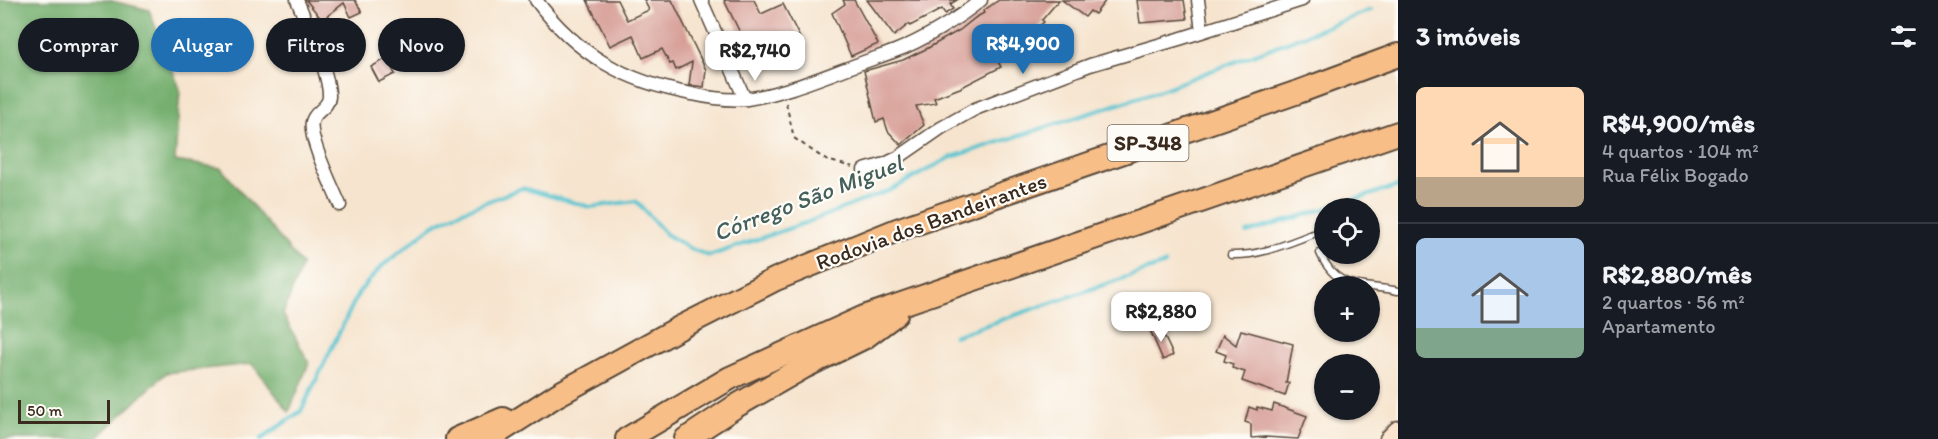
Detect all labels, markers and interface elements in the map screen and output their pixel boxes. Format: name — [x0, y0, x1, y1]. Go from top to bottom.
chip: Comprar — [18, 18, 139, 72]
chip: Alugar — [151, 18, 254, 72]
chip: Filtros — [266, 18, 366, 72]
chip: Novo — [378, 18, 465, 72]
text: 3 imóveis — [1416, 20, 1521, 52]
icon: filters — [1887, 20, 1920, 53]
pin: R$4,900 — [968, 24, 1078, 75]
pin: R$2,740 — [700, 31, 810, 82]
text: R$4,900 — [986, 31, 1060, 55]
text: R$2,740 — [719, 38, 791, 62]
text: R$4,900/mês — [1602, 107, 1755, 139]
icon: home — [1464, 111, 1536, 183]
road number: SP-348 — [1108, 125, 1188, 161]
text: 4 quartos · 104 m² — [1602, 139, 1759, 163]
water label: Córrego São Miguel — [709, 147, 909, 247]
text: Rua Félix Bogado — [1602, 163, 1749, 187]
street label: Rodovia dos Bandeirantes — [812, 167, 1050, 276]
map controls — [1314, 198, 1380, 420]
button: locate — [1314, 198, 1380, 264]
text: R$2,880/mês — [1602, 258, 1752, 290]
icon: home — [1464, 262, 1536, 334]
button: + — [1314, 276, 1380, 342]
text: 2 quartos · 56 m² — [1602, 290, 1745, 314]
pin: R$2,880 — [1106, 292, 1216, 343]
text: R$2,880 — [1125, 299, 1197, 323]
text: Apartamento — [1602, 314, 1716, 338]
button: − — [1314, 354, 1380, 420]
scale bar — [18, 397, 110, 424]
text: 50 m — [27, 401, 62, 420]

